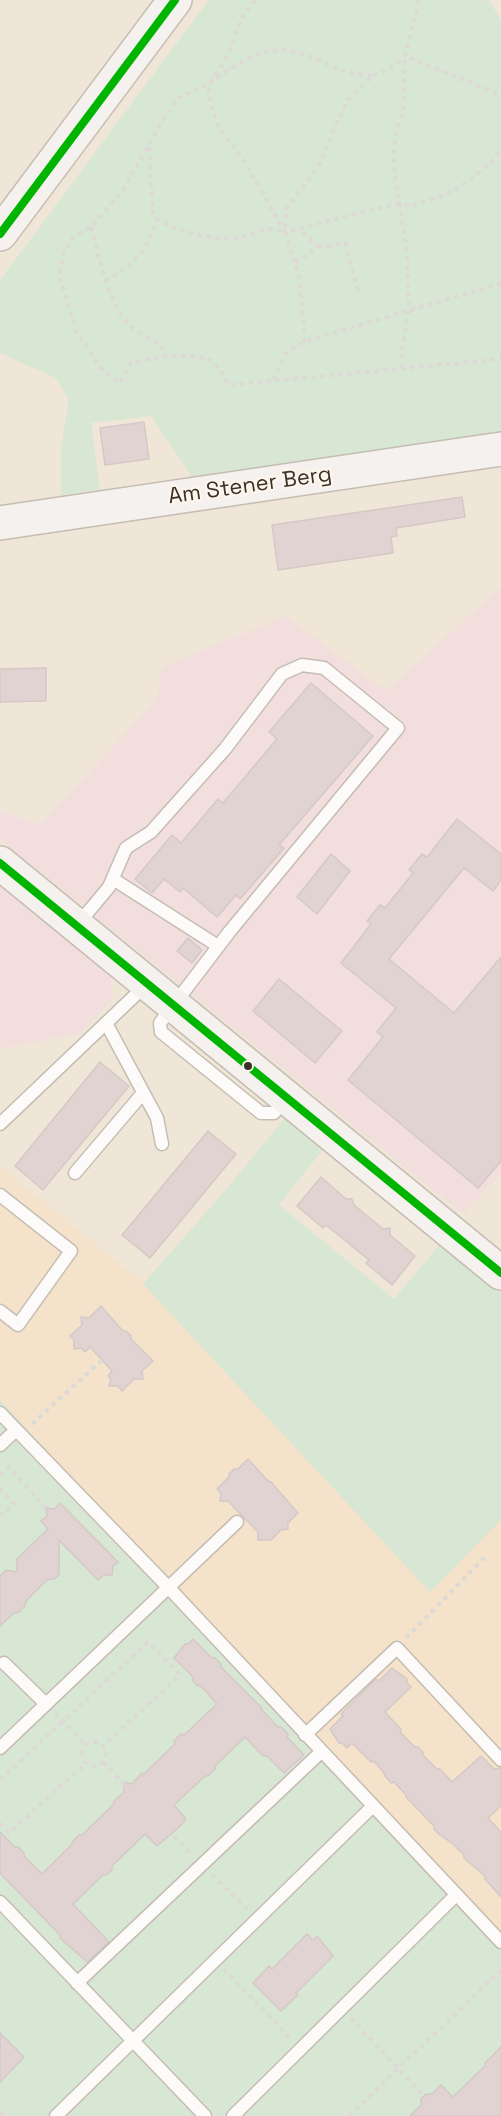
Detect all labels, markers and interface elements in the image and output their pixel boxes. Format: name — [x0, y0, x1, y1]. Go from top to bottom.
street label: Am Stener Berg — [167, 461, 333, 511]
unlabelled marker — [242, 1060, 254, 1072]

